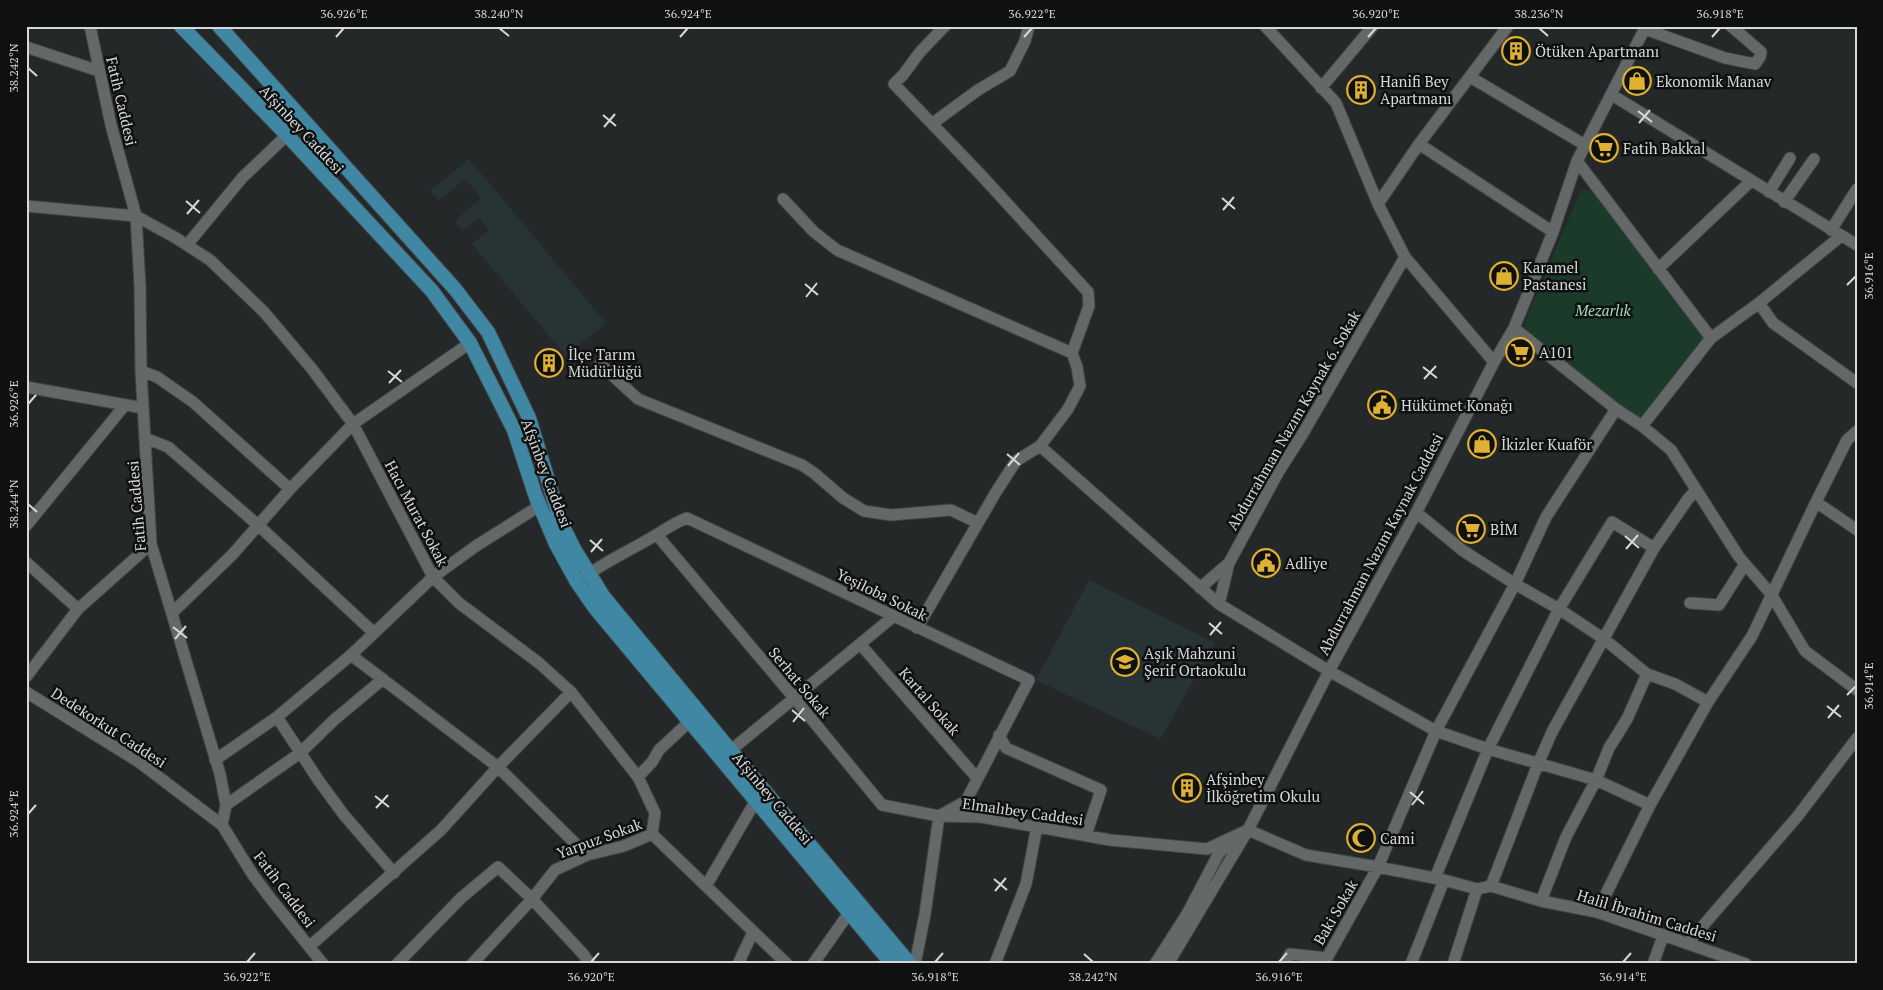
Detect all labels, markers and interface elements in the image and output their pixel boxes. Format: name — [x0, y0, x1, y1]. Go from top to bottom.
text: 36.926°E — [320, 6, 368, 21]
text: 38.240°N — [474, 6, 524, 21]
text: 36.924°E — [664, 6, 712, 21]
text: 36.922°E — [1008, 6, 1056, 21]
text: 36.920°E — [1352, 6, 1400, 21]
text: 38.236°N — [1514, 6, 1564, 21]
text: 36.918°E — [1696, 6, 1744, 21]
building icon: Ötüken Apartmanı — [1501, 36, 1531, 66]
place label: Ötüken Apartmanı — [1535, 41, 1659, 61]
text: 38.242°N — [6, 43, 21, 93]
street label: Fatih Caddesi — [102, 55, 142, 147]
shop icon: Ekonomik Manav — [1622, 66, 1652, 96]
place label: Hanifi Bey Apartmanı — [1380, 71, 1452, 108]
place label: Ekonomik Manav — [1656, 71, 1772, 91]
building icon: Hanifi Bey Apartmanı — [1346, 75, 1376, 105]
street label: Afşinbey Caddesi — [256, 80, 348, 178]
supermarket icon: Fatih Bakkal — [1589, 133, 1619, 163]
place label: Fatih Bakkal — [1623, 138, 1706, 158]
text: 36.916°E — [1861, 252, 1876, 300]
place label: Karamel Pastanesi — [1523, 257, 1587, 294]
shop icon: Karamel Pastanesi — [1489, 261, 1519, 291]
park label: Mezarlık — [1574, 300, 1632, 320]
street label: Abdurrahman Nazım Kaynak 6. Sokak — [1222, 306, 1364, 534]
supermarket icon: A101 — [1505, 337, 1535, 367]
place label: A101 — [1539, 342, 1573, 362]
place label: İlçe Tarım Müdürlüğü — [568, 344, 642, 381]
building icon: İlçe Tarım Müdürlüğü — [534, 348, 564, 378]
text: 36.926°E — [6, 380, 21, 428]
public building icon: Hükümet Konağı — [1367, 390, 1397, 420]
place label: Hükümet Konağı — [1401, 395, 1513, 415]
street label: Afşinbey Caddesi — [517, 416, 577, 530]
shop icon: İkizler Kuaför — [1467, 429, 1497, 459]
street label: Abdurrahman Nazım Kaynak Caddesi — [1313, 430, 1447, 658]
place label: İkizler Kuaför — [1501, 434, 1592, 454]
street label: Hacı Murat Sokak — [381, 457, 453, 570]
street label: Fatih Caddesi — [122, 460, 150, 552]
text: 38.244°N — [6, 479, 21, 529]
supermarket icon: BİM — [1456, 514, 1486, 544]
place label: BİM — [1490, 519, 1518, 539]
public building icon: Adliye — [1251, 548, 1281, 578]
place label: Adliye — [1285, 553, 1327, 573]
street label: Yeşiloba Sokak — [833, 563, 931, 625]
street label: Serhat Sokak — [765, 643, 836, 722]
place label: Aşık Mahzuni Şerif Ortaokulu — [1144, 643, 1247, 680]
school or university icon: Aşık Mahzuni Şerif Ortaokulu — [1110, 647, 1140, 677]
text: 36.914°E — [1861, 662, 1876, 710]
street label: Kartal Sokak — [895, 663, 965, 739]
street label: Dedekorkut Caddesi — [48, 682, 170, 772]
street label: Afşinbey Caddesi — [728, 748, 818, 848]
place label: Afşinbey İlköğretim Okulu — [1206, 769, 1320, 806]
building icon: Afşinbey İlköğretim Okulu — [1172, 773, 1202, 803]
text: 36.924°E — [6, 790, 21, 838]
street label: Elmalıbey Caddesi — [961, 793, 1085, 829]
street label: Yarpuz Sokak — [554, 813, 645, 863]
mosque icon: Cami — [1346, 823, 1376, 853]
place label: Cami — [1380, 828, 1415, 848]
street label: Fatih Caddesi — [250, 847, 320, 931]
street label: Baki Sokak — [1308, 876, 1362, 948]
street label: Halil İbrahim Caddesi — [1575, 884, 1719, 946]
text: 36.922°E — [223, 969, 271, 984]
text: 36.920°E — [567, 969, 615, 984]
text: 36.918°E — [911, 969, 959, 984]
text: 38.242°N — [1068, 969, 1118, 984]
text: 36.916°E — [1255, 969, 1303, 984]
text: 36.914°E — [1599, 969, 1647, 984]

